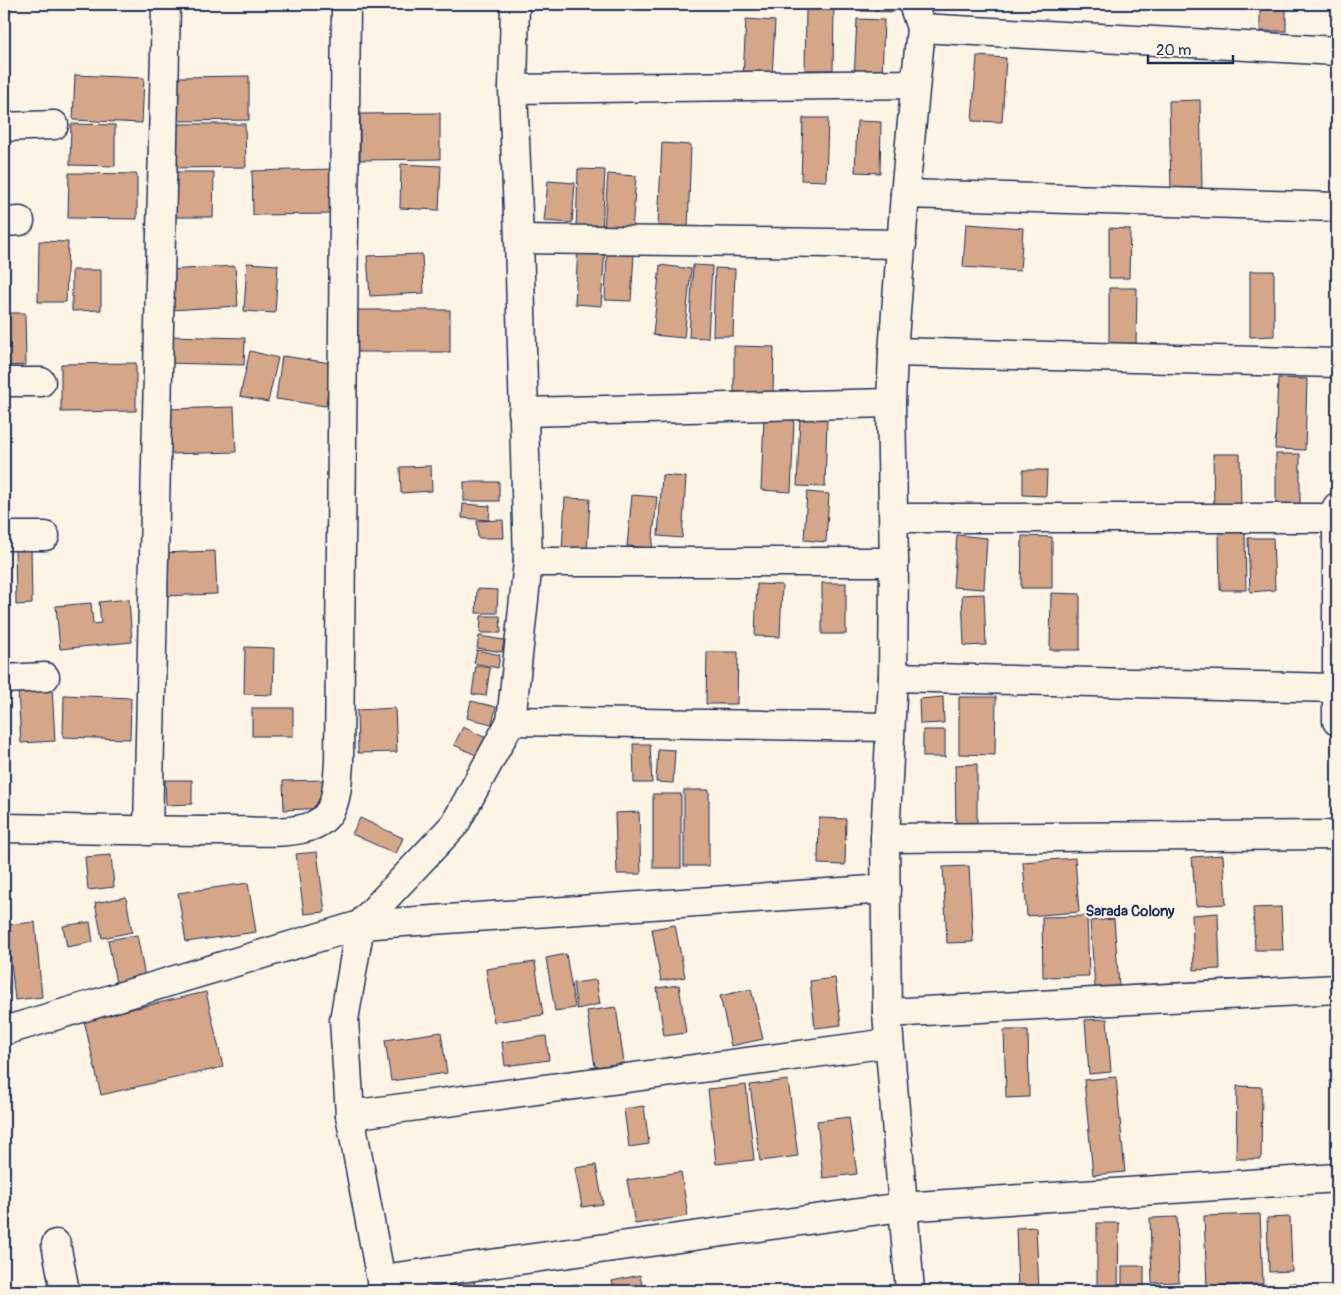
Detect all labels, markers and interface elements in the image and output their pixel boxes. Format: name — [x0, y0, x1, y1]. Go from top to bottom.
scale bar — [1148, 32, 1234, 64]
text: 20 m — [1156, 41, 1191, 60]
district label: Sarada Colony — [1085, 902, 1175, 921]

